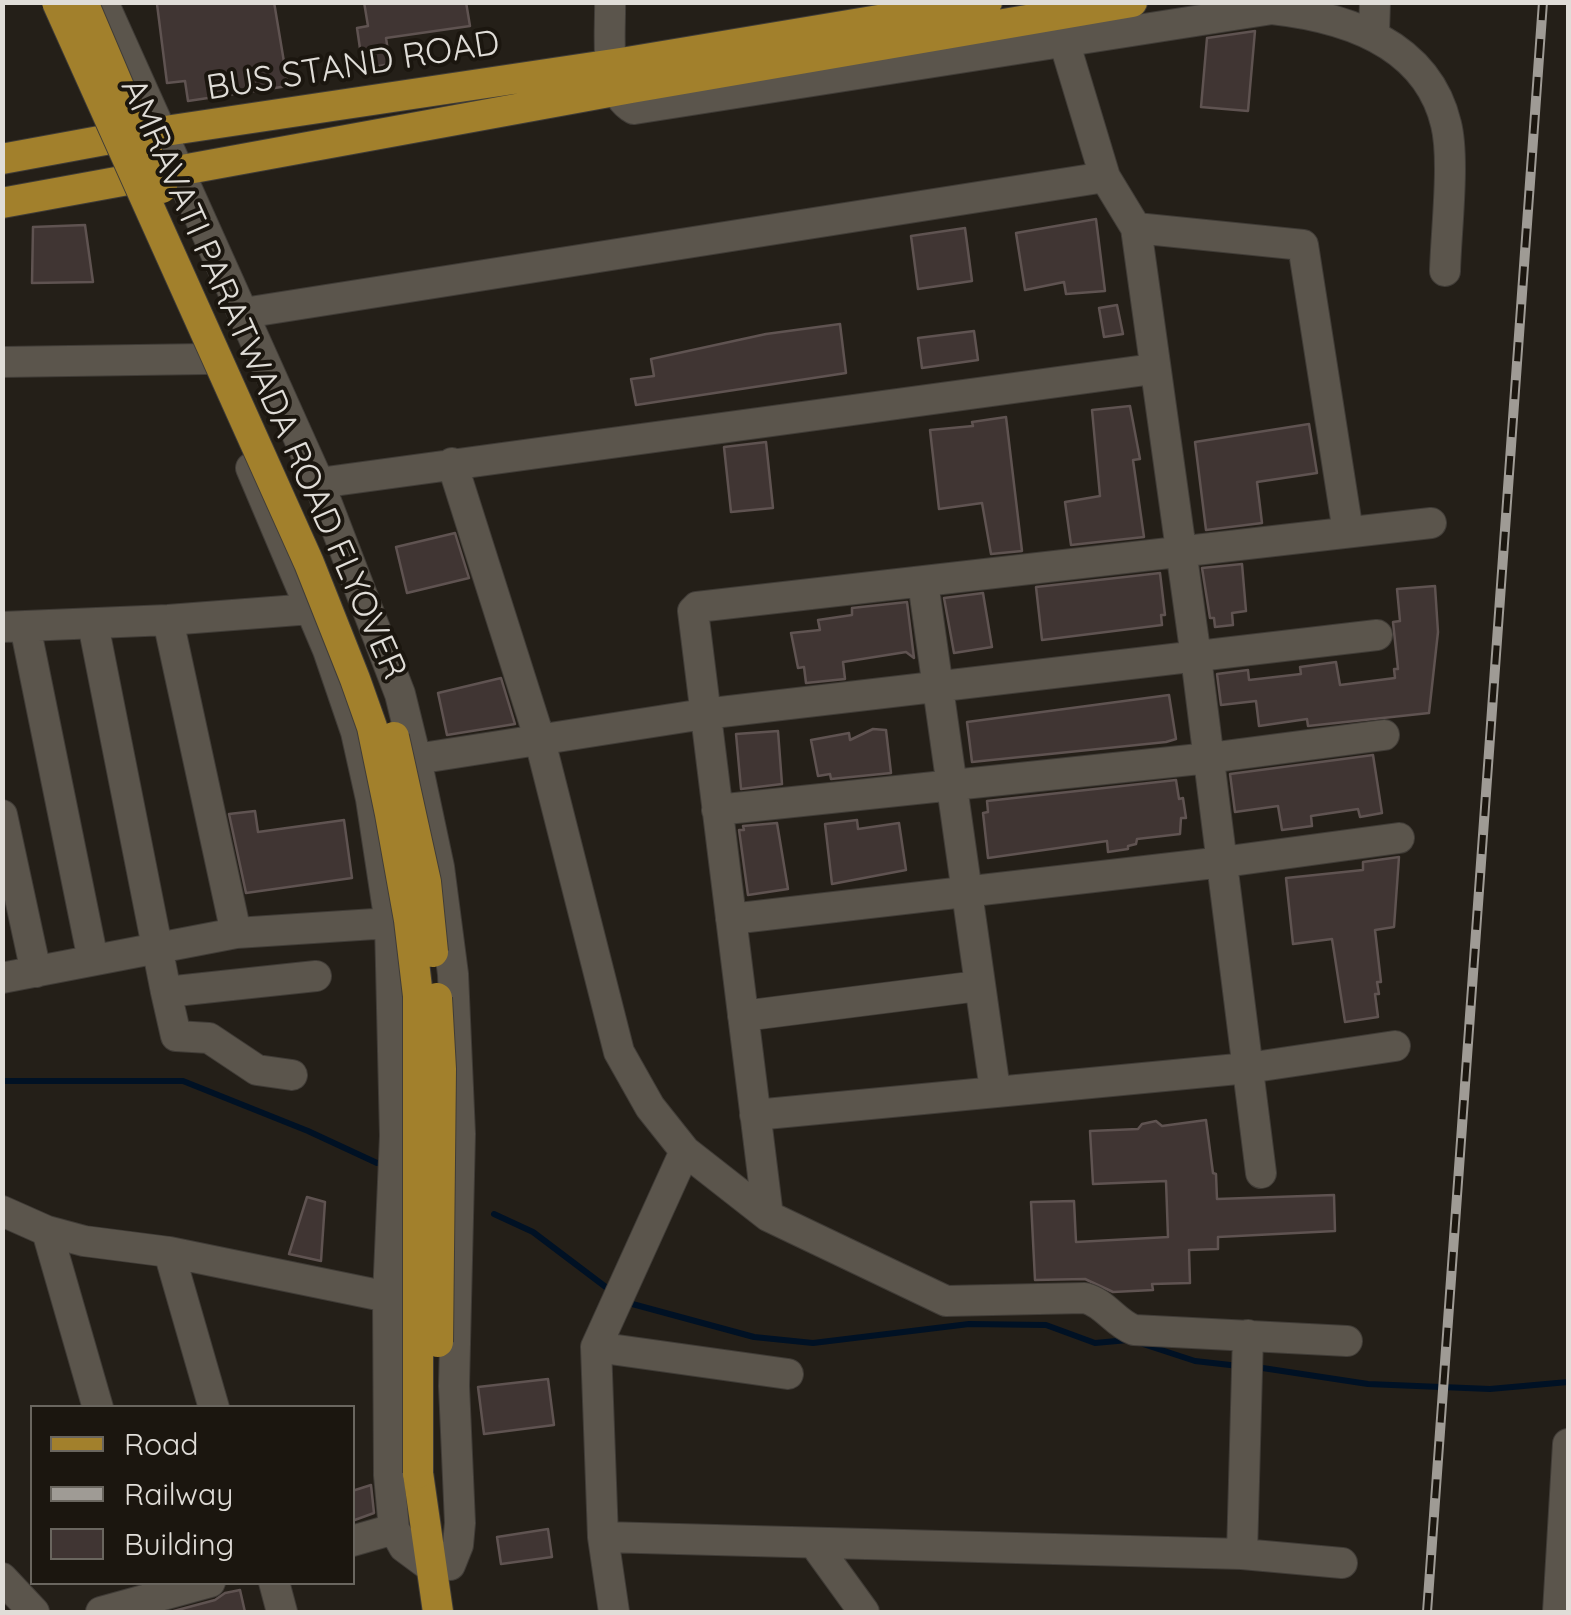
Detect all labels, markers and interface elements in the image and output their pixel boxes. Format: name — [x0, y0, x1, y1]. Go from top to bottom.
street label: BUS STAND ROAD — [204, 22, 502, 110]
street label: AMRAVATI PARATWADA ROAD FLYOVER — [111, 72, 415, 686]
legend — [30, 1405, 355, 1585]
text: Road — [124, 1425, 198, 1463]
text: Railway — [124, 1475, 233, 1513]
text: Building — [124, 1525, 234, 1563]

